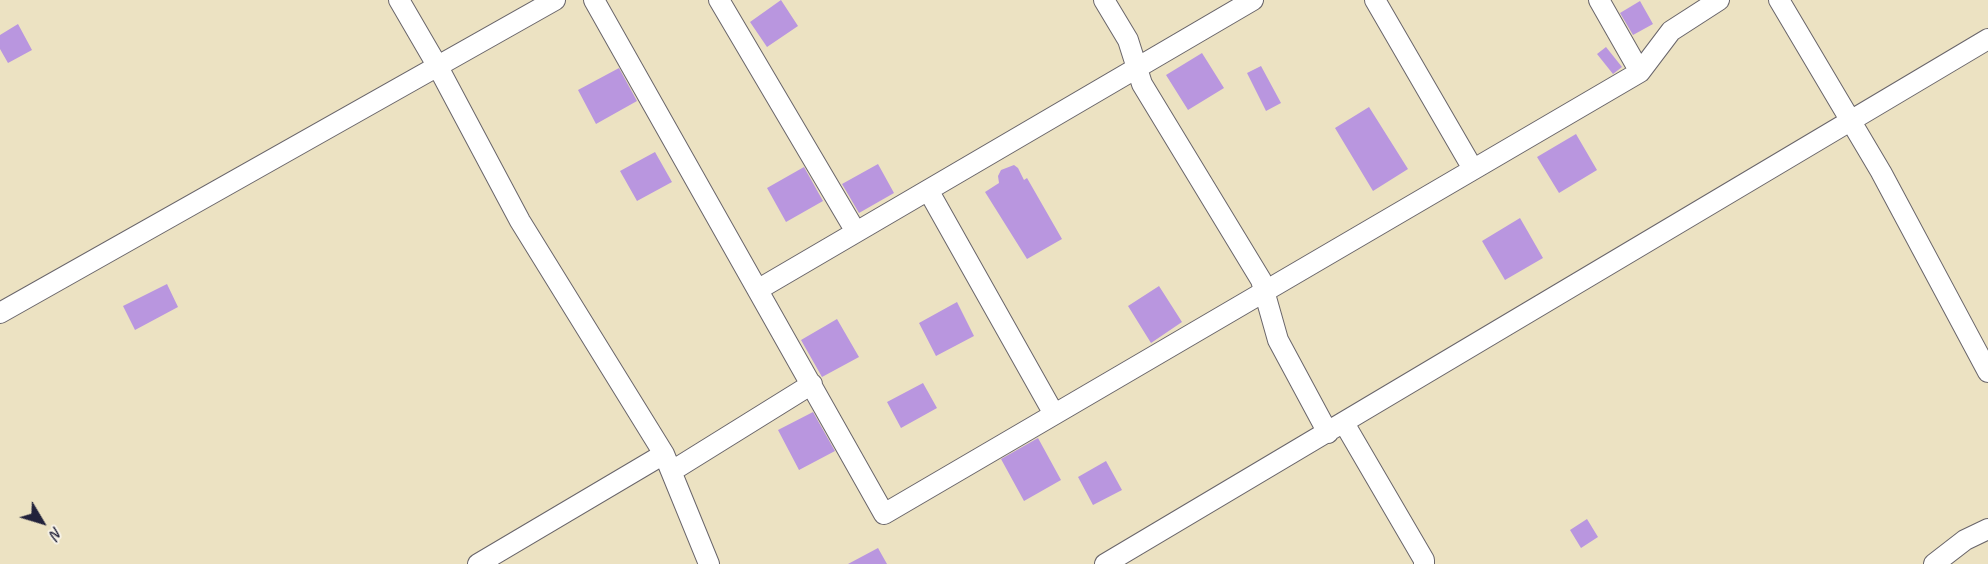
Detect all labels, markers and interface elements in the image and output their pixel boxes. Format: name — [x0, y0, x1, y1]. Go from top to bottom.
north arrow — [12, 492, 72, 552]
text: N — [45, 523, 67, 543]

